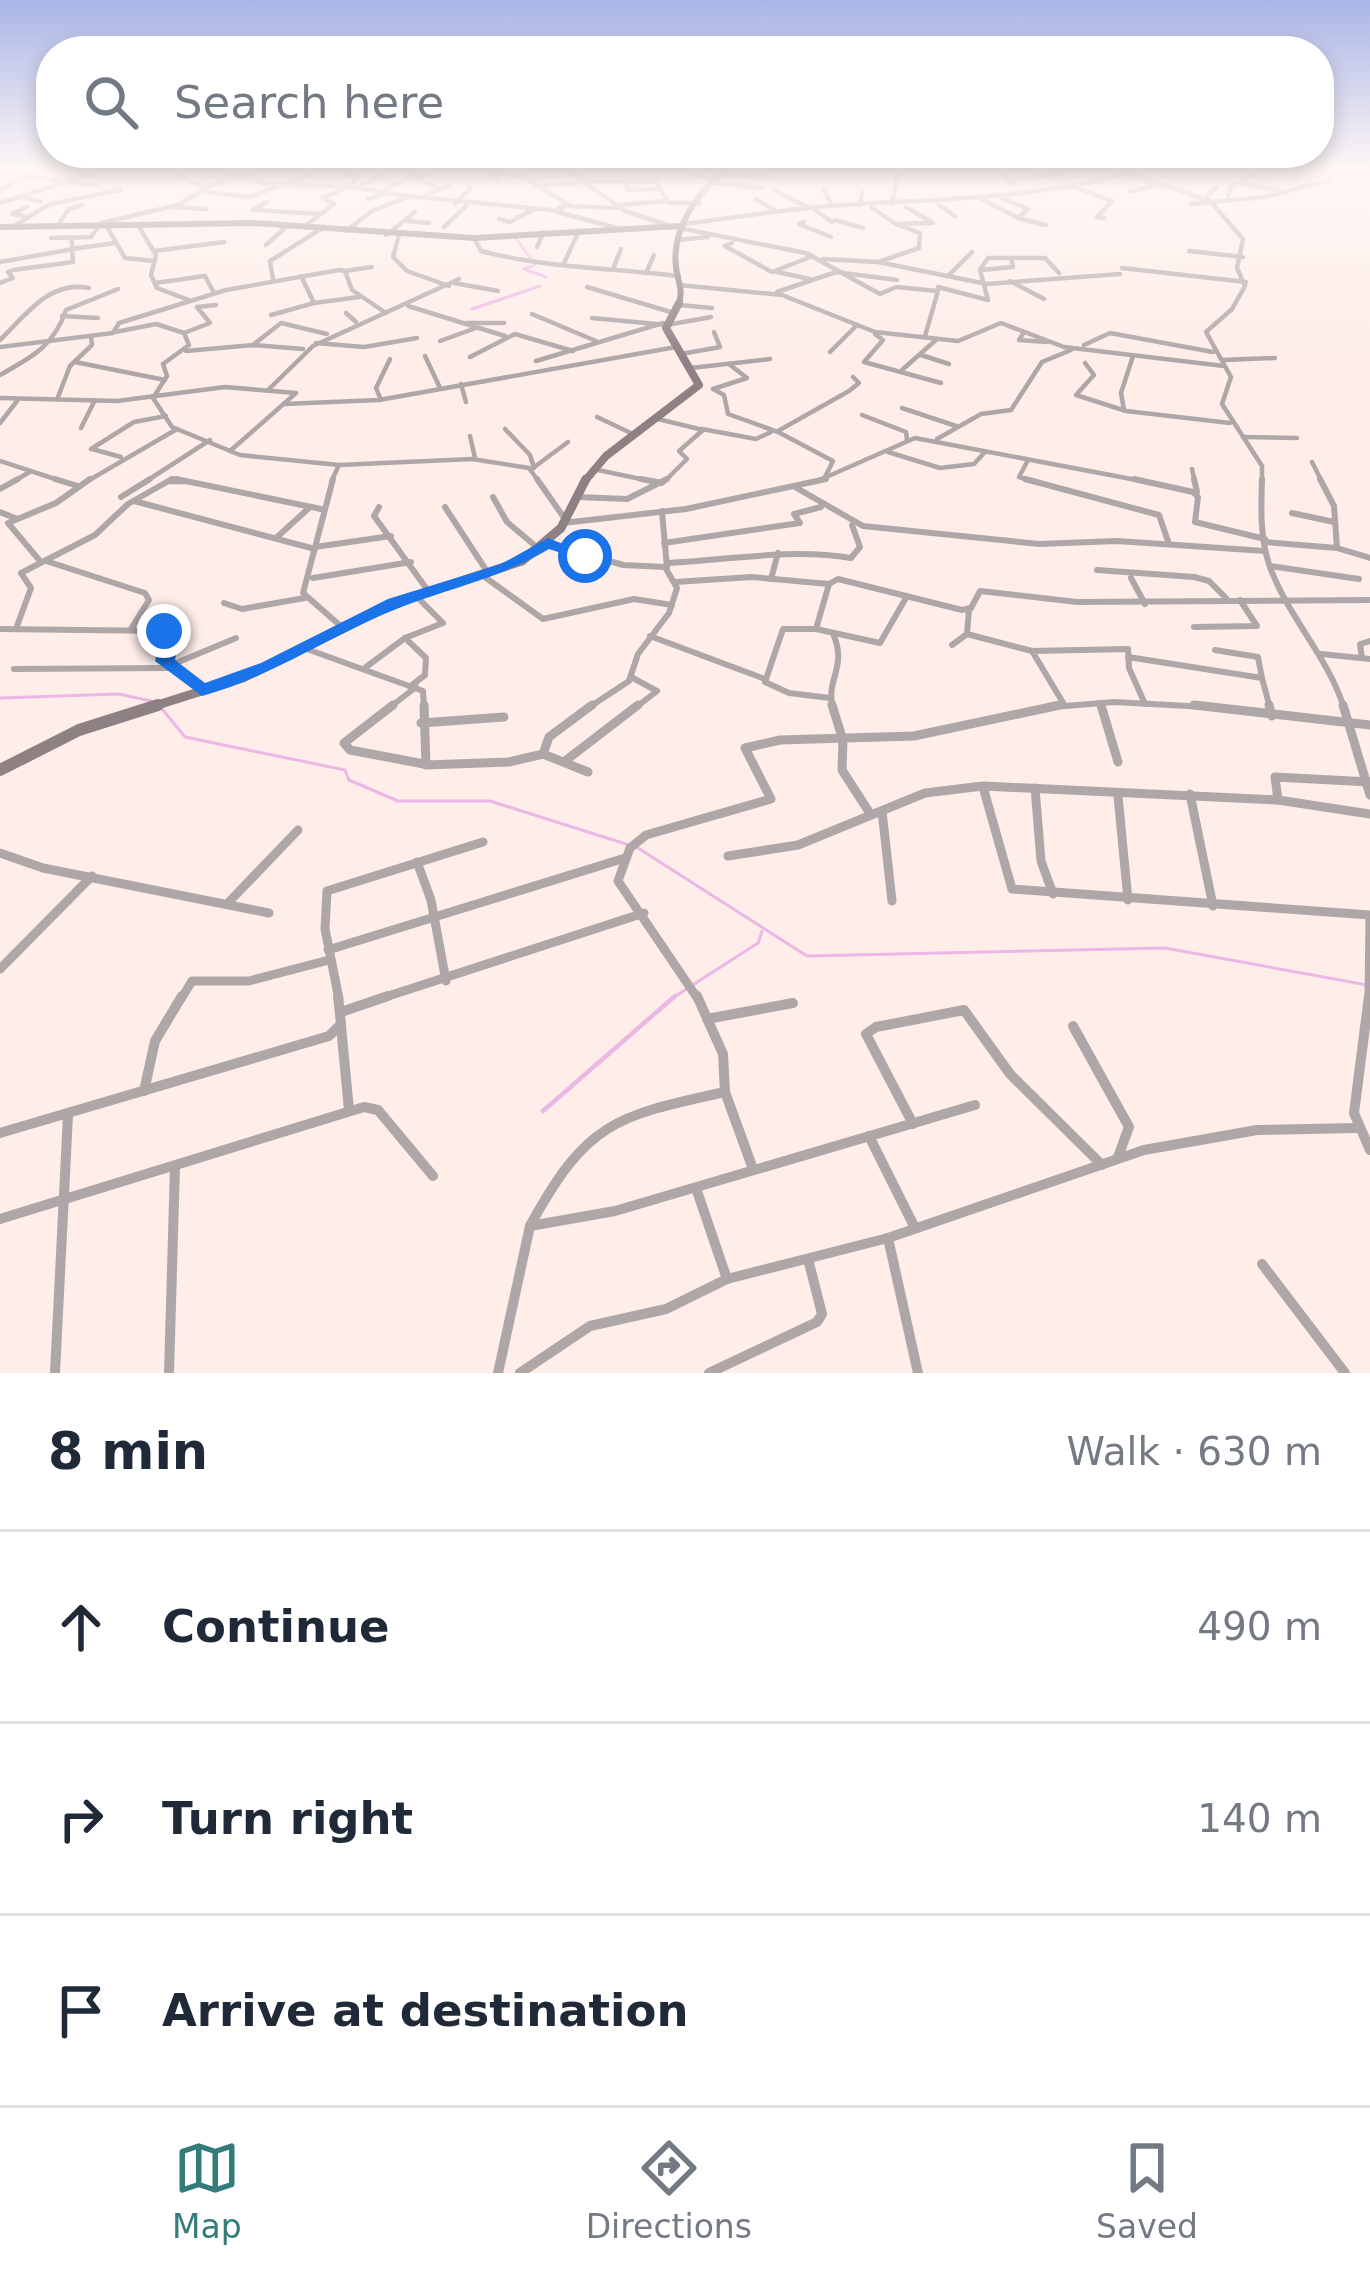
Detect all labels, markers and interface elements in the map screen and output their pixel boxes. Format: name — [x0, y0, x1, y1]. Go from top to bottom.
search box — [36, 36, 1334, 168]
icon: search — [78, 69, 144, 135]
text: Search here — [174, 76, 444, 129]
route start — [558, 529, 612, 583]
route end — [137, 604, 191, 658]
text: 8 min — [48, 1422, 208, 1481]
text: Walk · 630 m — [1067, 1429, 1322, 1474]
icon: ahead — [48, 1594, 114, 1660]
text: Continue — [162, 1600, 390, 1653]
text: 490 m — [1197, 1604, 1322, 1649]
icon: right — [48, 1786, 114, 1852]
text: Turn right — [162, 1792, 413, 1845]
text: 140 m — [1197, 1796, 1322, 1841]
icon: arrive — [48, 1978, 114, 2044]
text: Arrive at destination — [162, 1984, 688, 2037]
tab: Map — [172, 2135, 242, 2246]
tab: Directions — [586, 2135, 752, 2246]
tab: Saved — [1096, 2135, 1198, 2246]

